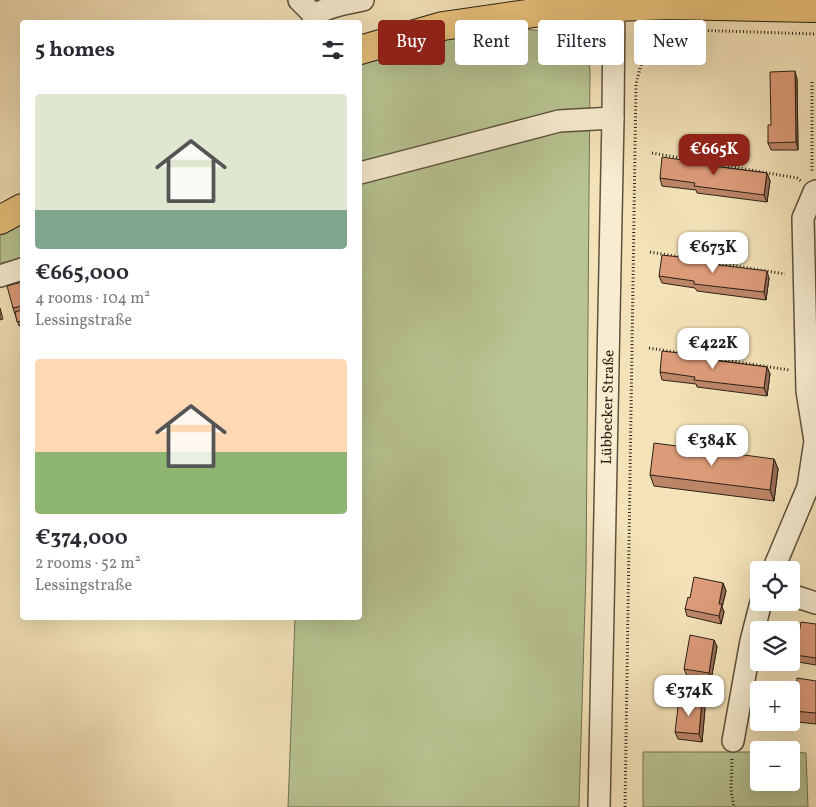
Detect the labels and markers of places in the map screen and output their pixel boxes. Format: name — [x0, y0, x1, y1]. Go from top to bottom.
pin: €665K — [679, 134, 749, 176]
pin: €673K — [678, 232, 748, 274]
pin: €422K — [678, 328, 748, 370]
pin: €384K — [677, 424, 747, 467]
pin: €374K — [654, 674, 724, 717]

